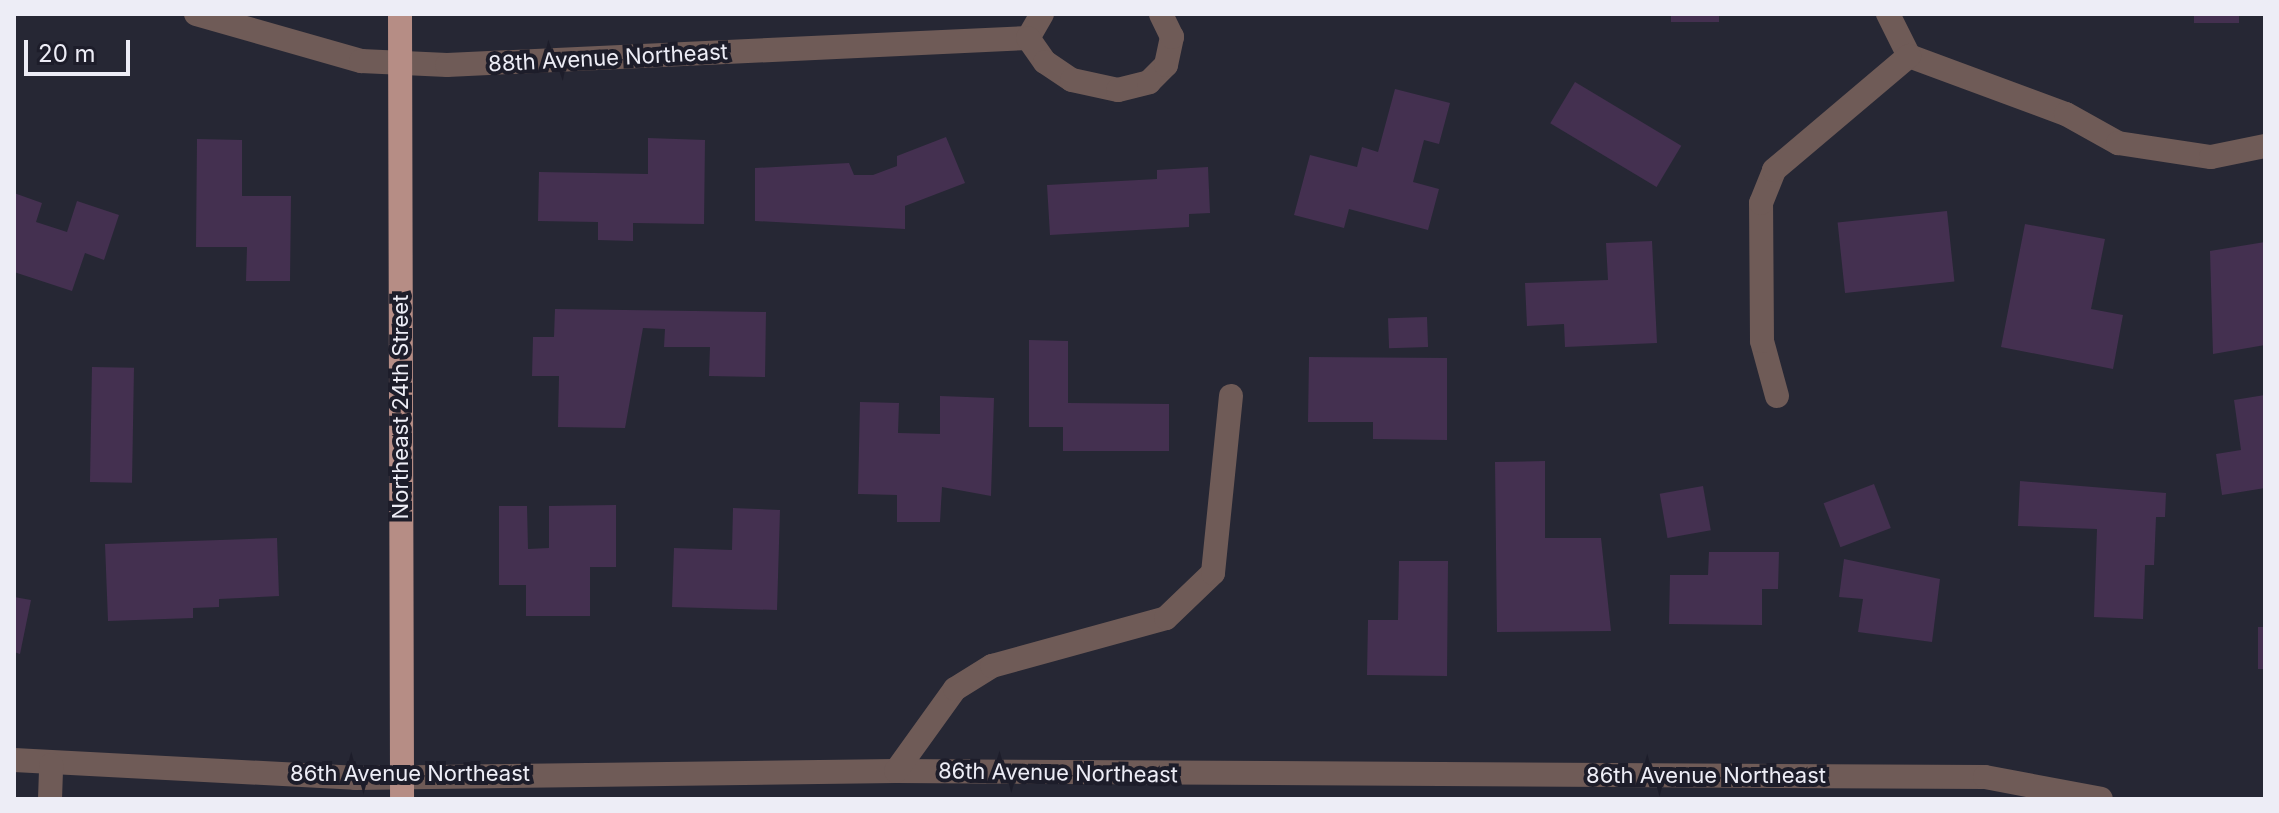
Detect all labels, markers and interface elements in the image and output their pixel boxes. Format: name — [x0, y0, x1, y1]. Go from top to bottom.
scale bar — [28, 24, 134, 74]
text: 20 m — [38, 39, 96, 68]
street label: 88th Avenue Northeast — [488, 39, 728, 77]
street label: Northeast 24th Street — [388, 295, 414, 519]
street label: 86th Avenue Northeast — [938, 758, 1178, 788]
street label: 86th Avenue Northeast — [290, 761, 530, 787]
street label: 86th Avenue Northeast — [1586, 763, 1826, 789]

